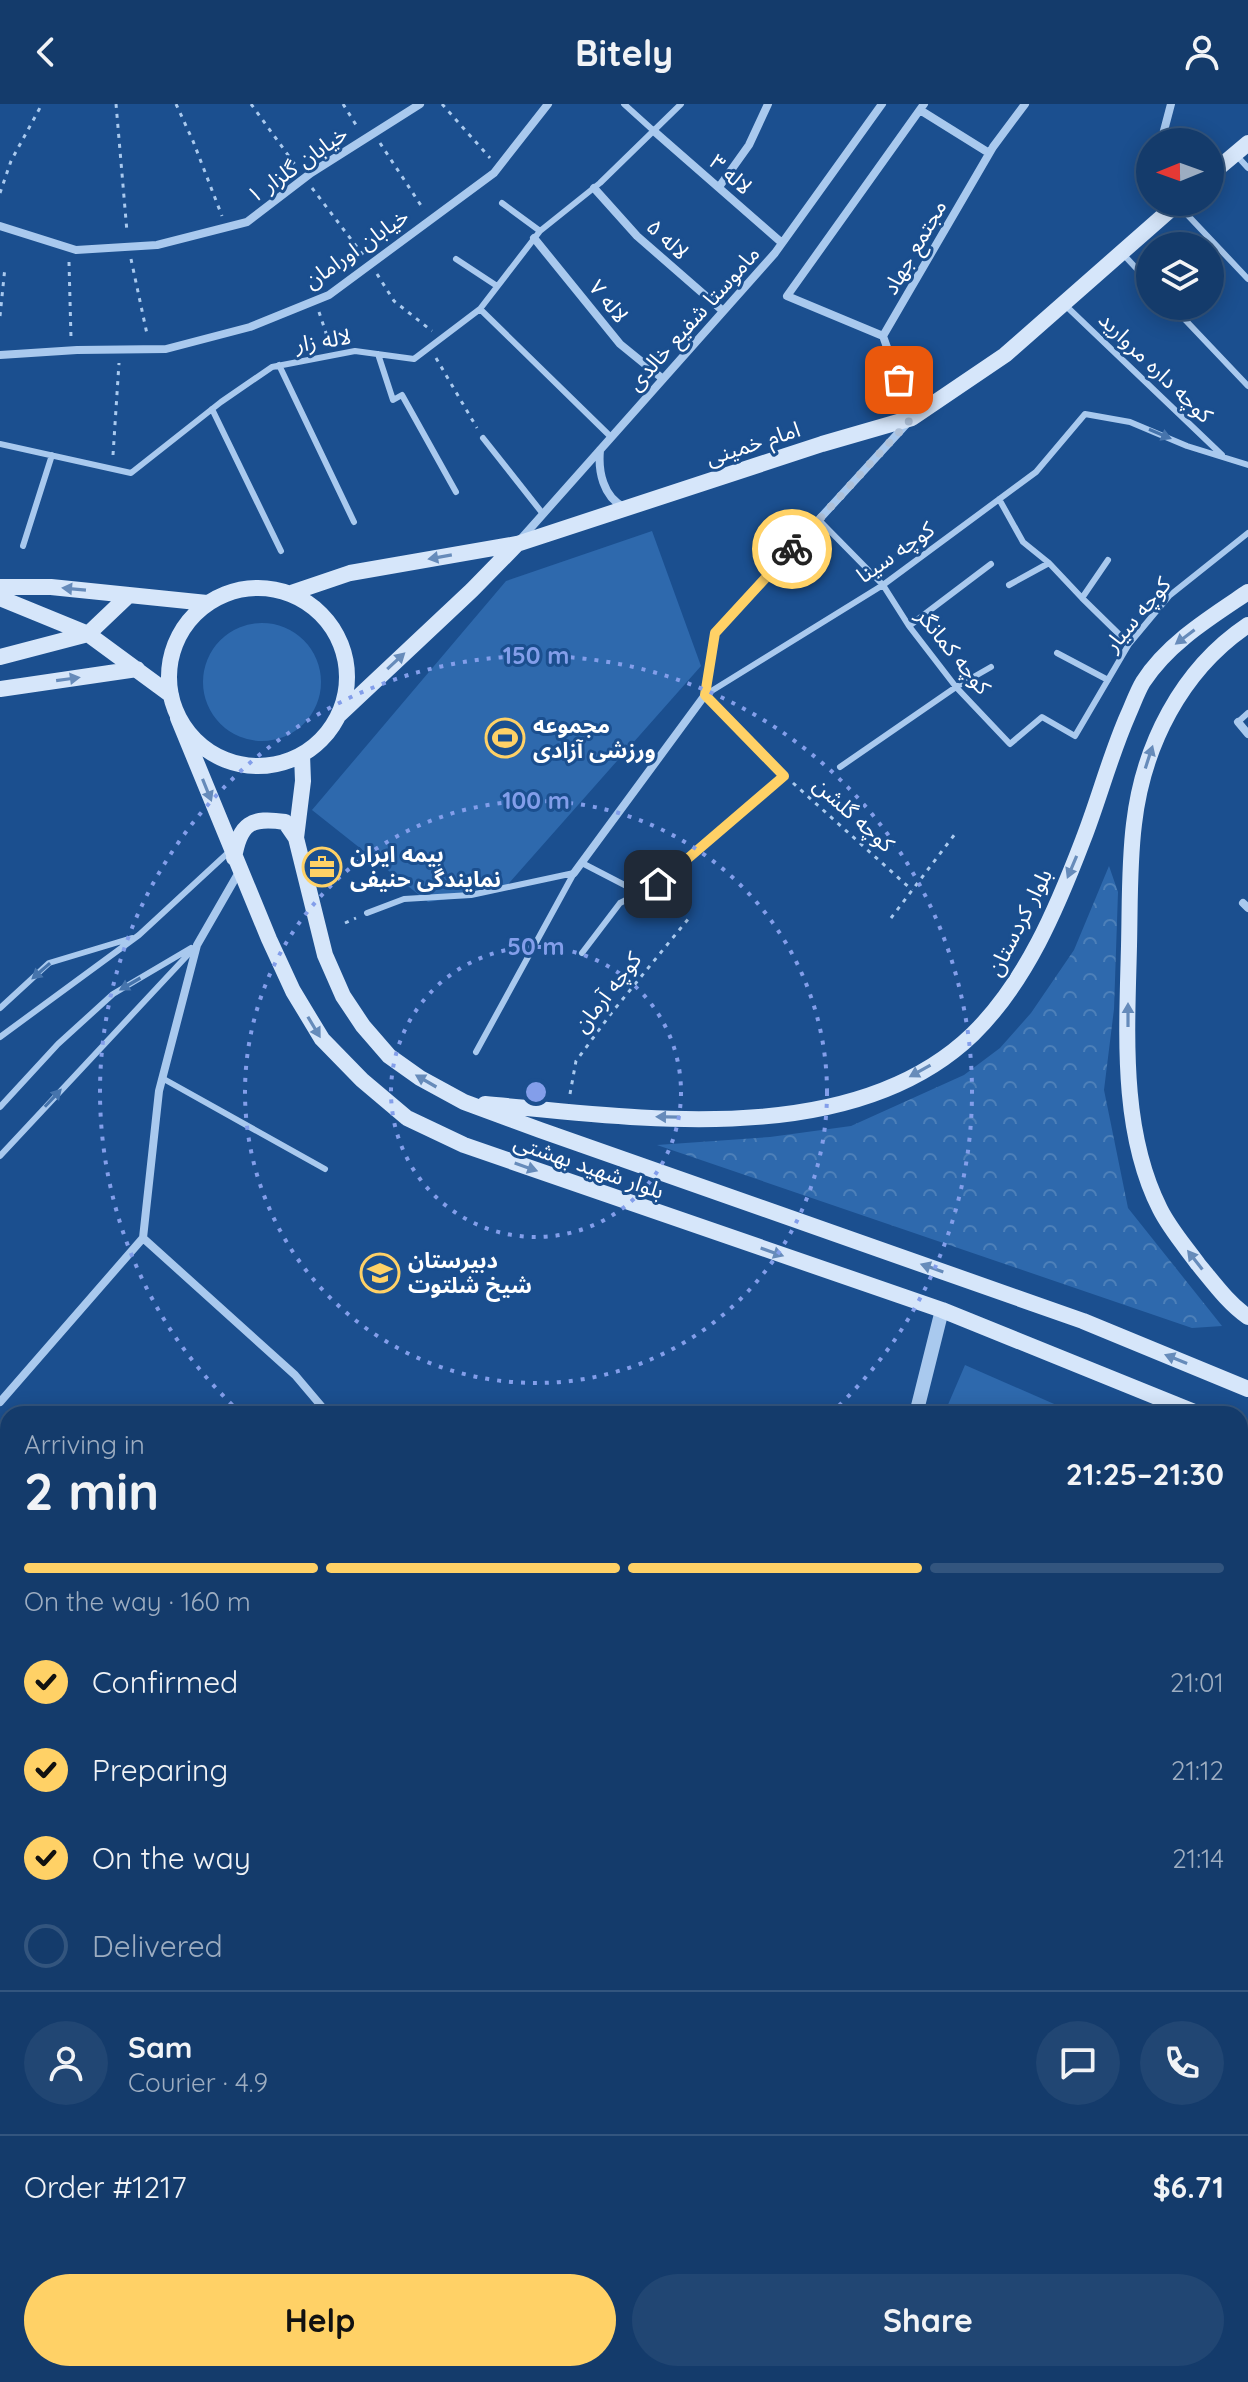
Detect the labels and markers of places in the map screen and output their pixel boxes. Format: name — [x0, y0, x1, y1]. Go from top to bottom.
pin — [865, 346, 933, 414]
place label: مجموعه ورزشی آزادی — [533, 711, 656, 764]
sports icon: مجموعه ورزشی آزادی — [484, 717, 526, 759]
place label: بیمه ایران نمایندگی حنیفی — [350, 840, 501, 893]
office icon: بیمه ایران نمایندگی حنیفی — [301, 846, 343, 888]
pin — [624, 850, 692, 918]
centre of rings — [522, 1078, 550, 1106]
place label: دبیرستان شیخ شلتوت — [408, 1246, 532, 1302]
school or university icon: دبیرستان شیخ شلتوت — [359, 1252, 401, 1294]

